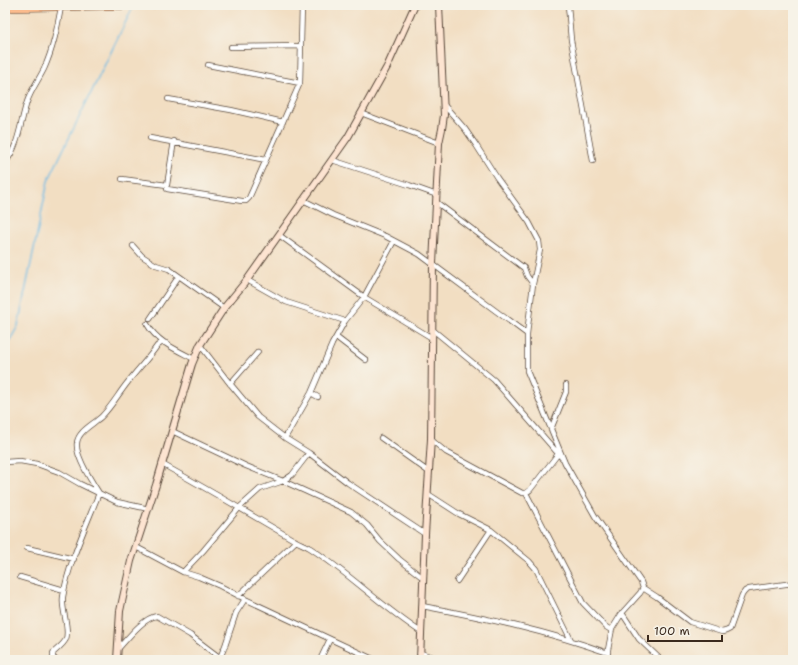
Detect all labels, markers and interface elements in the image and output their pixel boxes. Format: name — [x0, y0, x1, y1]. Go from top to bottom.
scale bar — [648, 617, 722, 643]
text: 100 m — [654, 623, 690, 639]

